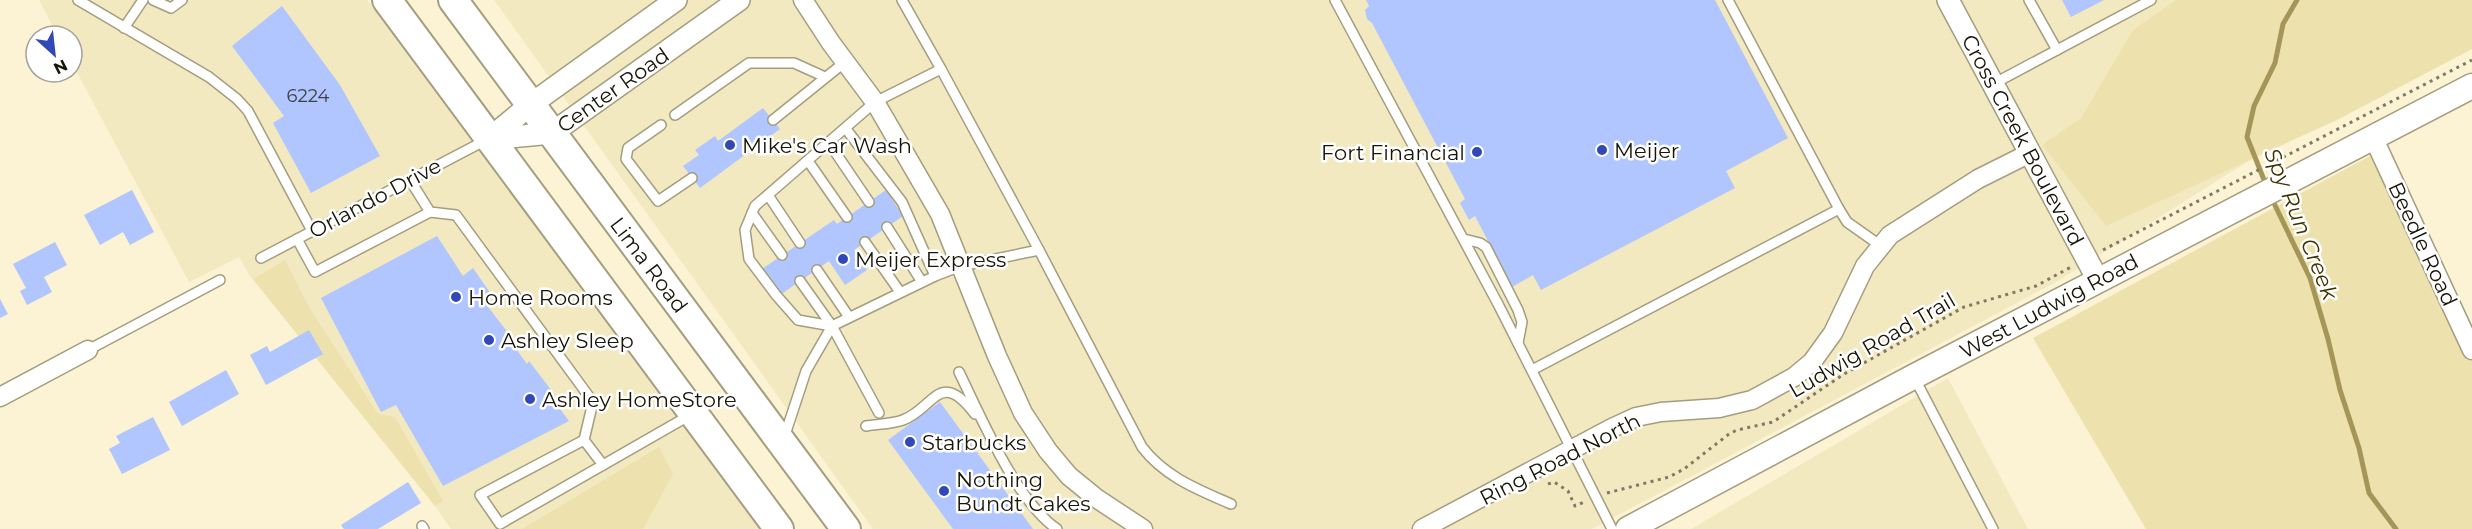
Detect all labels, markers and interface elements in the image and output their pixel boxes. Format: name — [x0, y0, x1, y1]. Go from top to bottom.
north arrow — [24, 24, 84, 84]
street label: Cross Creek Boulevard — [1957, 30, 2089, 250]
street label: Center Road — [552, 42, 674, 138]
text: N — [51, 56, 71, 78]
house number: 6224 — [287, 85, 330, 107]
place label: Mike's Car Wash — [742, 133, 912, 158]
marker: Mike's Car Wash — [723, 138, 737, 152]
place label: Meijer — [1614, 138, 1679, 163]
place label: Fort Financial — [1321, 140, 1465, 165]
marker: Meijer — [1595, 143, 1609, 157]
water label: Spy Run Creek — [2258, 144, 2344, 305]
marker: Fort Financial — [1470, 145, 1484, 159]
street label: Orlando Drive — [305, 153, 445, 243]
street label: Beedle Road — [2383, 178, 2463, 310]
street label: Lima Road — [605, 212, 693, 318]
place label: Meijer Express — [855, 247, 1006, 272]
street label: West Ludwig Road — [1955, 248, 2143, 364]
marker: Meijer Express — [836, 252, 850, 266]
place label: Home Rooms — [468, 285, 613, 310]
street label: Ludwig Road Trail — [1784, 287, 1960, 403]
marker: Home Rooms — [449, 290, 463, 304]
place label: Ashley Sleep — [501, 328, 634, 353]
marker: Ashley Sleep — [482, 333, 496, 347]
place label: Ashley HomeStore — [542, 387, 737, 412]
marker: Ashley HomeStore — [523, 392, 537, 406]
street label: Ring Road North — [1475, 408, 1645, 510]
place label: Starbucks — [922, 430, 1026, 455]
marker: Starbucks — [903, 435, 917, 449]
place label: Nothing Bundt Cakes — [956, 467, 1090, 516]
marker: Nothing Bundt Cakes — [937, 484, 951, 498]

